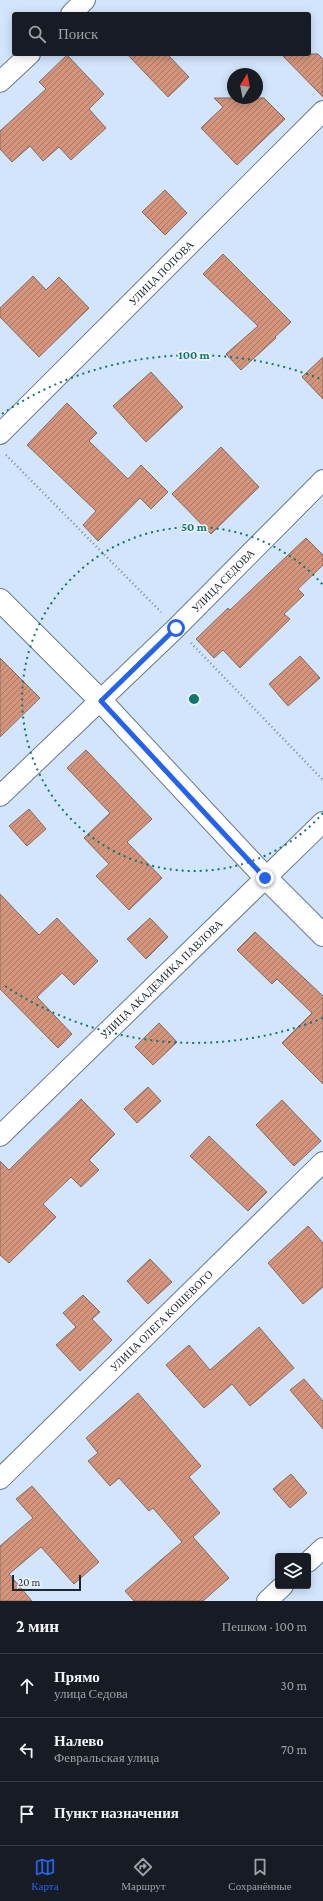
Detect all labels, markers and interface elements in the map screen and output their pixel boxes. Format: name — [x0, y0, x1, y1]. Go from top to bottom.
search box — [12, 12, 311, 56]
icon: search — [26, 23, 48, 45]
text: Поиск — [58, 26, 98, 42]
north arrow — [227, 68, 263, 104]
street label: УЛИЦА ПОПОВА — [126, 238, 196, 308]
text: 100 m — [178, 348, 211, 362]
text: 50 m — [181, 520, 208, 534]
street label: УЛИЦА СЕДОВА — [189, 547, 257, 615]
route start — [167, 619, 185, 637]
centre of rings — [187, 692, 201, 706]
route end — [256, 869, 274, 887]
street label: УЛИЦА АКАДЕМИКА ПАВЛОВА — [98, 917, 225, 1041]
street label: УЛИЦА ОЛЕГА КОШЕВОГО — [108, 1268, 215, 1374]
map controls — [275, 1553, 311, 1589]
button: layers — [275, 1553, 311, 1589]
scale bar — [12, 1573, 81, 1592]
text: 20 m — [18, 1576, 40, 1588]
text: 2 мин — [16, 1617, 59, 1636]
text: Пешком · 100 m — [222, 1619, 307, 1634]
text: Прямо — [54, 1669, 100, 1685]
icon: ahead — [16, 1675, 38, 1697]
text: 30 m — [281, 1678, 307, 1693]
text: улица Седова — [54, 1686, 128, 1701]
text: Налево — [54, 1733, 104, 1749]
icon: left — [16, 1739, 38, 1761]
text: 70 m — [281, 1742, 307, 1757]
text: Февральская улица — [54, 1750, 159, 1765]
icon: arrive — [16, 1803, 38, 1825]
text: Пункт назначения — [54, 1805, 179, 1821]
tab: Карта — [31, 1856, 59, 1892]
tab: Маршрут — [121, 1856, 166, 1892]
tab: Сохранённые — [228, 1856, 292, 1892]

